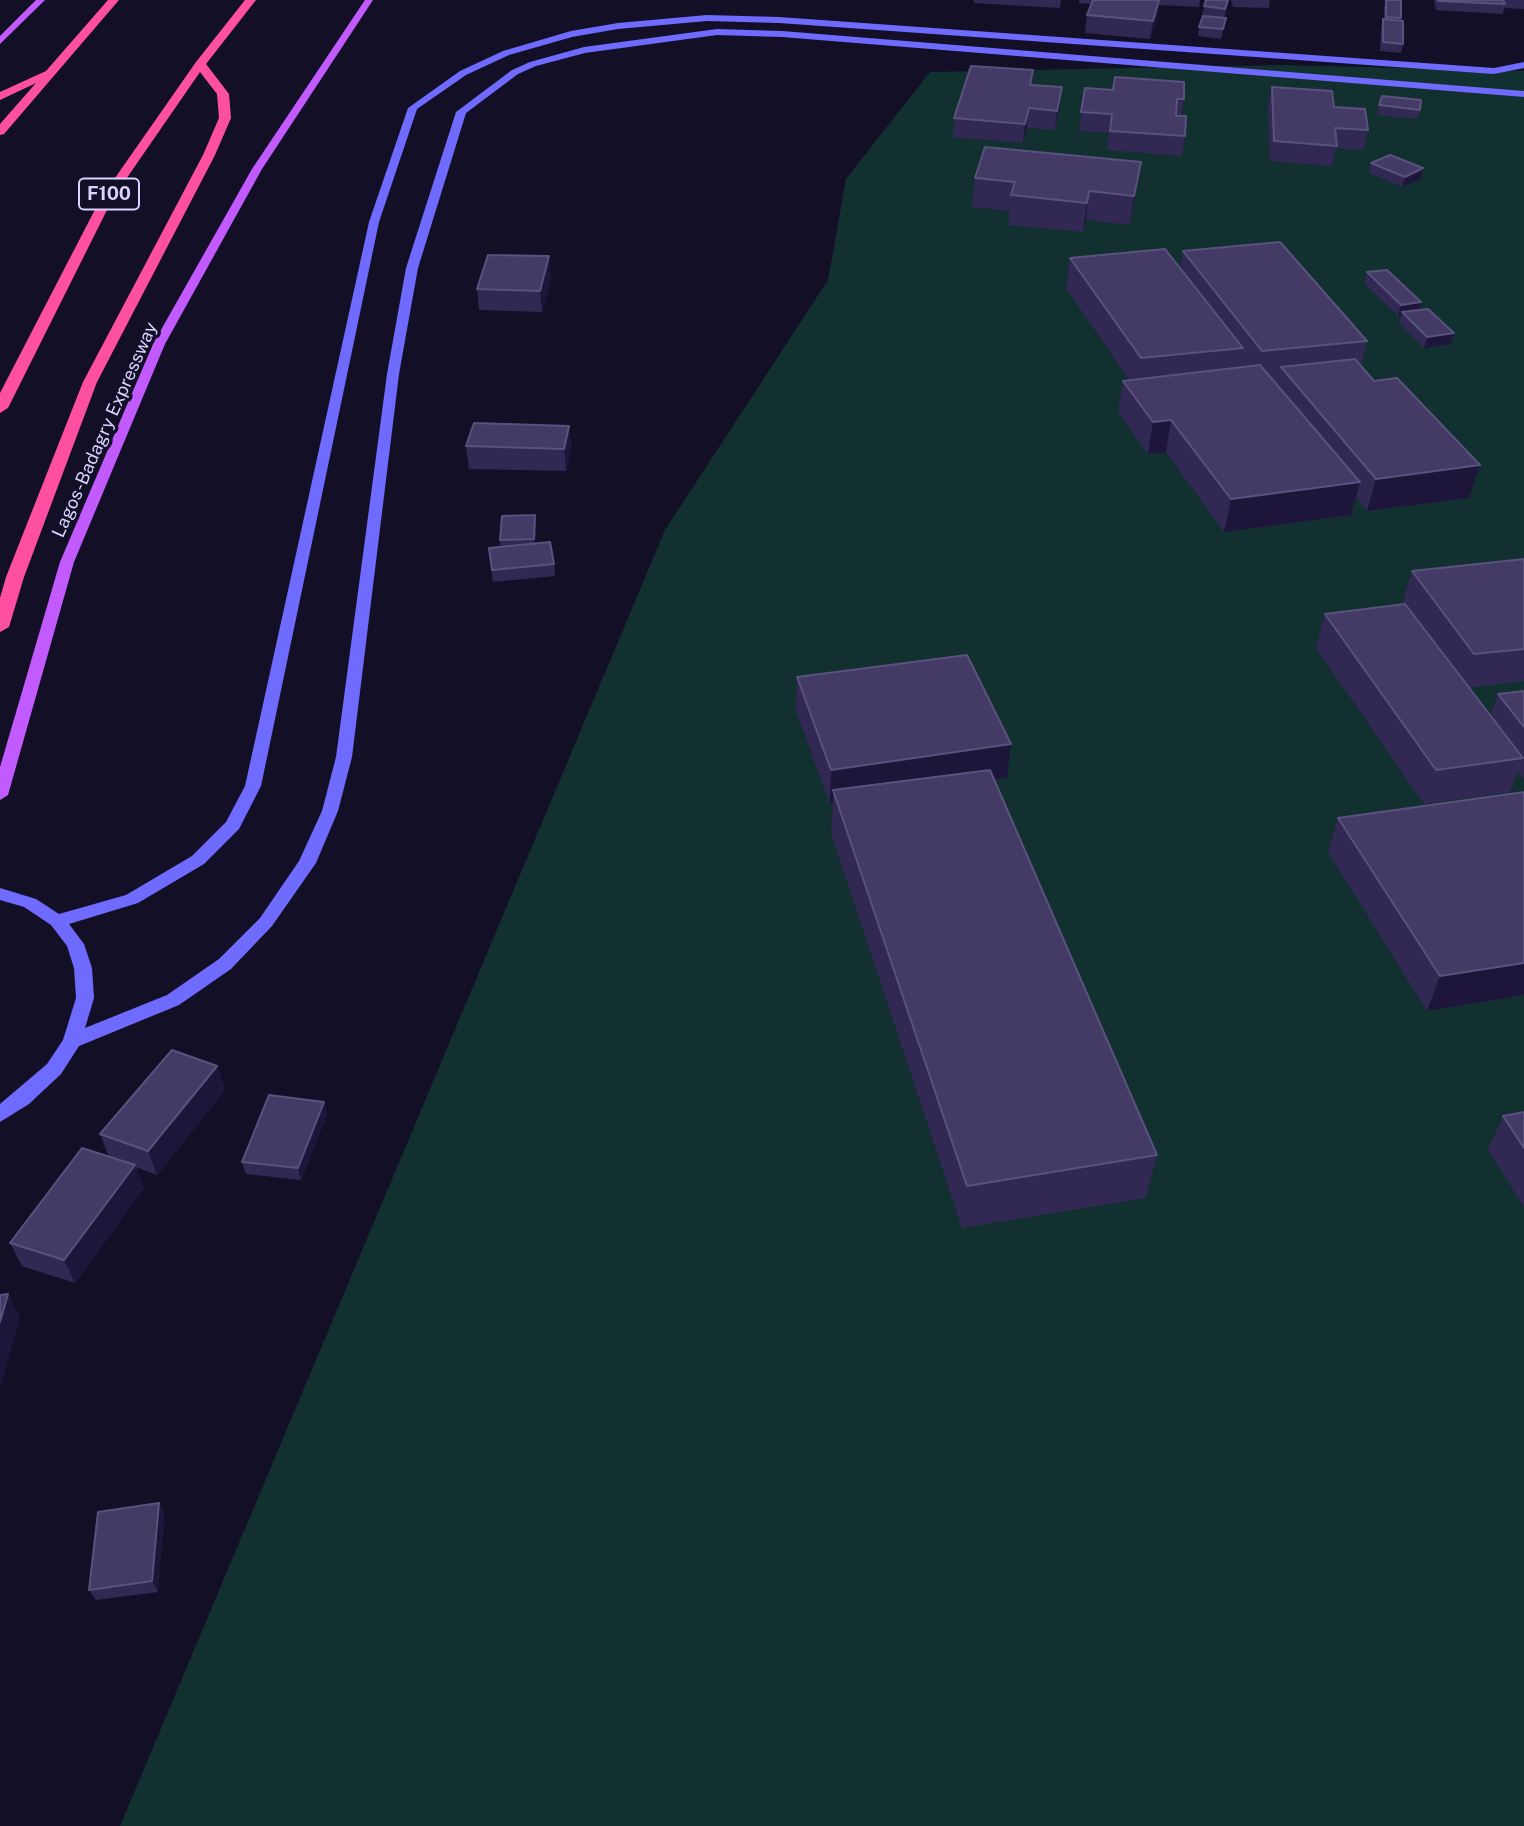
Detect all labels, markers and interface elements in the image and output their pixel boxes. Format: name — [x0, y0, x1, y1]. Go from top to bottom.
road number: F100 — [79, 178, 139, 210]
street label: Lagos-Badagry Expressway — [48, 319, 162, 541]

